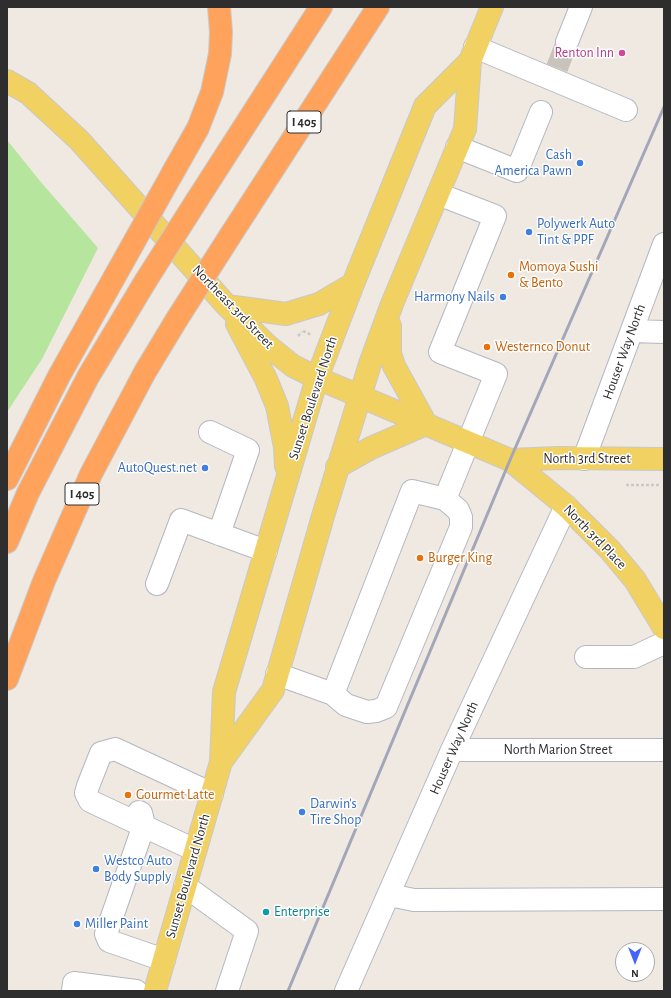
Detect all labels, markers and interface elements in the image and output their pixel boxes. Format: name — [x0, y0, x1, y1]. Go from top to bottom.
place label: Renton Inn — [555, 45, 614, 61]
marker: Renton Inn — [617, 48, 627, 58]
road number: I 405 — [287, 111, 321, 133]
place label: Cash America Pawn — [495, 147, 572, 180]
marker: Cash America Pawn — [575, 158, 585, 168]
place label: Polywerk Auto Tint & PPF — [537, 216, 615, 248]
marker: Polywerk Auto Tint & PPF — [524, 227, 534, 237]
place label: Momoya Sushi & Bento — [519, 259, 599, 292]
street label: Northeast 3rd Street — [189, 262, 277, 352]
marker: Momoya Sushi & Bento — [506, 270, 516, 280]
place label: Harmony Nails — [414, 289, 495, 305]
marker: Harmony Nails — [498, 292, 508, 302]
street label: Houser Way North — [599, 302, 649, 402]
street label: Sunset Boulevard North — [285, 334, 341, 462]
place label: Westernco Donut — [495, 339, 590, 355]
marker: Westernco Donut — [482, 342, 492, 352]
street label: North 3rd Street — [543, 451, 631, 467]
place label: AutoQuest.net — [118, 460, 197, 476]
marker: AutoQuest.net — [200, 463, 210, 473]
road number: I 405 — [65, 483, 99, 505]
street label: North 3rd Place — [560, 501, 630, 573]
place label: Burger King — [428, 550, 492, 566]
marker: Burger King — [415, 553, 425, 563]
street label: Houser Way North — [426, 699, 482, 797]
street label: North Marion Street — [504, 742, 612, 758]
place label: Gourmet Latte — [136, 787, 214, 803]
marker: Gourmet Latte — [123, 790, 133, 800]
place label: Darwin's Tire Shop — [310, 796, 361, 828]
marker: Darwin's Tire Shop — [297, 807, 307, 817]
street label: Sunset Boulevard North — [162, 812, 214, 940]
place label: Westco Auto Body Supply — [104, 853, 172, 886]
marker: Westco Auto Body Supply — [91, 864, 101, 874]
place label: Enterprise — [274, 904, 330, 920]
marker: Enterprise — [261, 907, 271, 917]
place label: Miller Paint — [85, 916, 148, 932]
marker: Miller Paint — [72, 919, 82, 929]
north arrow — [615, 942, 655, 982]
text: N — [631, 968, 639, 979]

